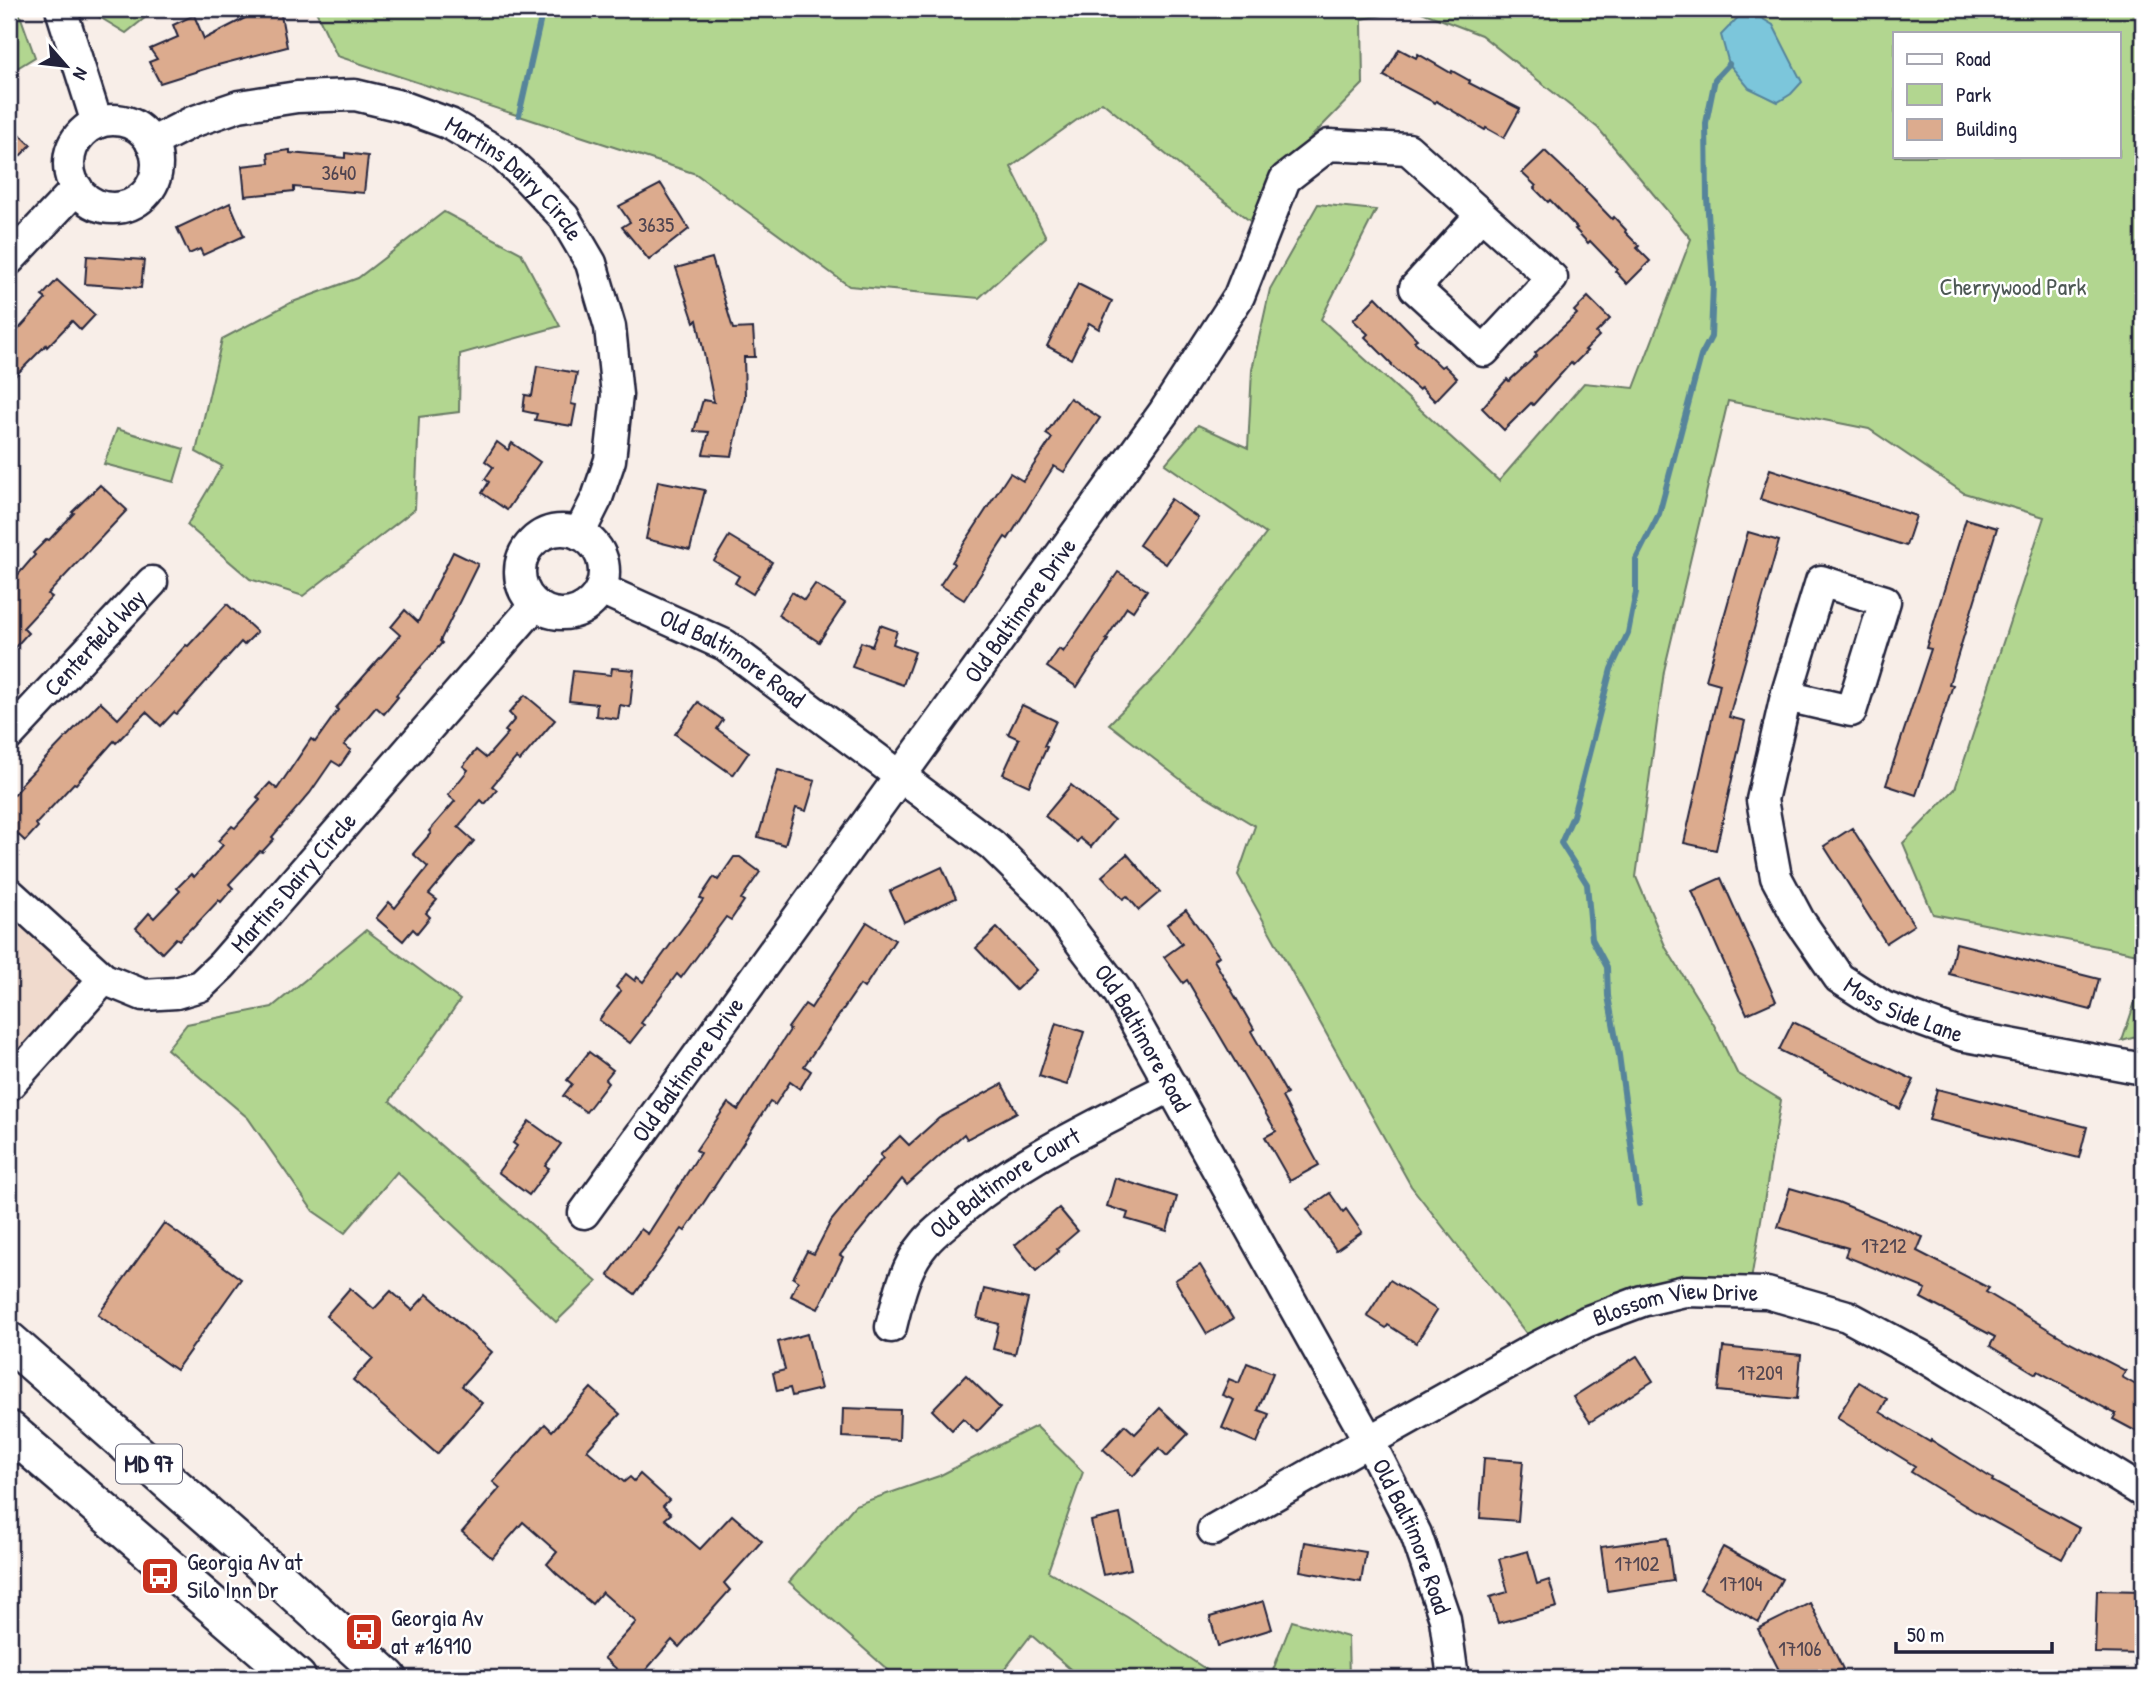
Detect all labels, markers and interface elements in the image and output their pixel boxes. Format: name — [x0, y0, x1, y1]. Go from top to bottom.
north arrow — [32, 32, 102, 102]
legend — [1893, 32, 2120, 158]
text: Road — [1956, 44, 1990, 73]
text: N — [67, 63, 95, 85]
text: Park — [1956, 80, 1991, 109]
street label: Martins Dairy Circle — [440, 108, 592, 247]
text: Building — [1956, 114, 2017, 143]
house number: 3640 — [321, 158, 357, 187]
house number: 3635 — [638, 210, 674, 239]
park label: Cherrywood Park — [1940, 270, 2086, 302]
street label: Old Baltimore Drive — [956, 530, 1083, 689]
street label: Centerfield Way — [36, 582, 152, 703]
street label: Old Baltimore Road — [655, 601, 812, 715]
street label: Martins Dairy Circle — [223, 805, 363, 959]
street label: Old Baltimore Road — [1088, 957, 1199, 1117]
street label: Moss Side Lane — [1838, 969, 1968, 1050]
street label: Old Baltimore Drive — [624, 990, 751, 1148]
street label: Old Baltimore Court — [922, 1119, 1086, 1245]
house number: 17212 — [1861, 1231, 1907, 1260]
street label: Blossom View Drive — [1588, 1274, 1759, 1333]
house number: 17209 — [1738, 1358, 1783, 1387]
road number: MD 97 — [116, 1444, 182, 1484]
street label: Old Baltimore Road — [1365, 1453, 1459, 1618]
place label: Georgia Av at Silo Inn Dr — [187, 1545, 303, 1605]
house number: 17102 — [1615, 1549, 1660, 1578]
bus stop icon: Georgia Av at Silo Inn Dr — [139, 1555, 181, 1597]
house number: 17104 — [1720, 1569, 1763, 1598]
place label: Georgia Av at #16910 — [391, 1601, 484, 1661]
scale bar — [1896, 1610, 2052, 1654]
bus stop icon: Georgia Av at #16910 — [343, 1611, 385, 1653]
text: 50 m — [1907, 1620, 1944, 1649]
house number: 17106 — [1778, 1634, 1822, 1663]

